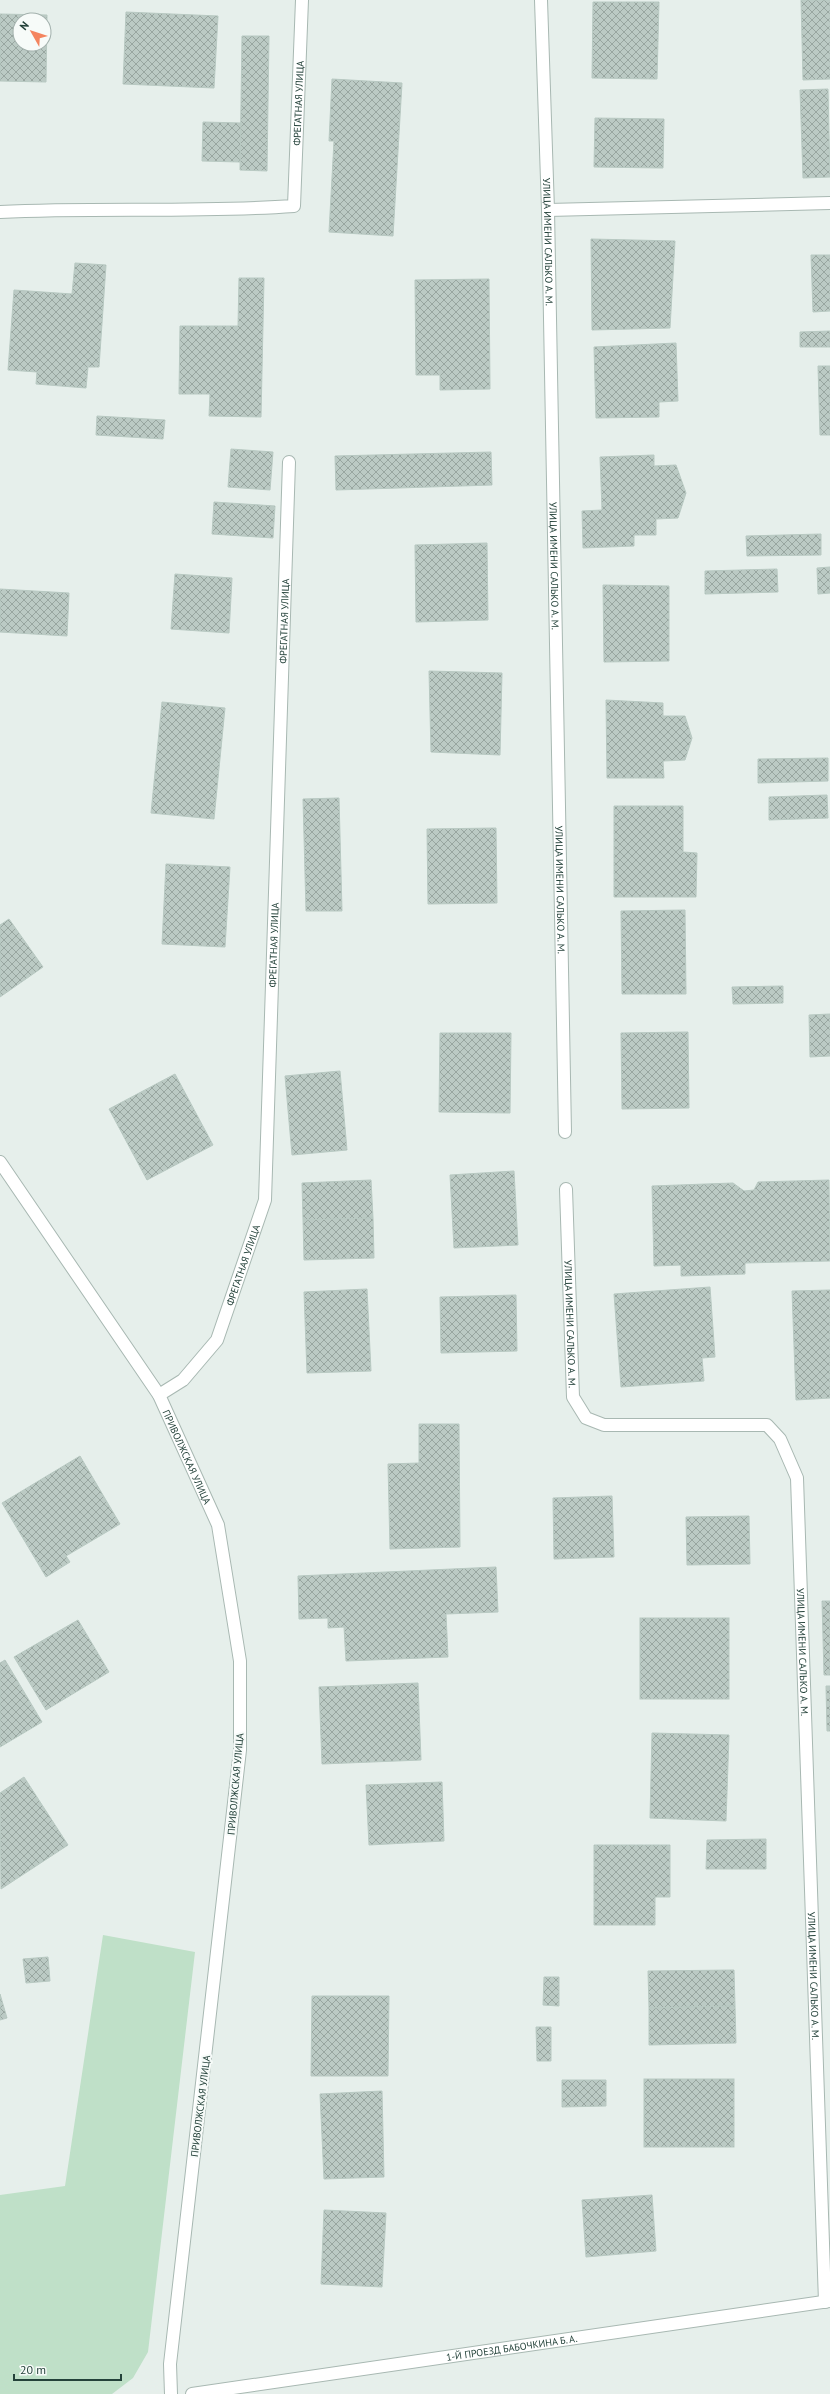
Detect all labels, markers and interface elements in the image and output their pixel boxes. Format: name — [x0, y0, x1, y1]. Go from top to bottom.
north arrow — [12, 12, 52, 52]
text: N — [17, 18, 32, 33]
street label: ФРЕГАТНАЯ УЛИЦА — [290, 60, 307, 146]
street label: УЛИЦА ИМЕНИ САЛЬКО А. М. — [540, 178, 556, 306]
street label: УЛИЦА ИМЕНИ САЛЬКО А. М. — [546, 502, 562, 630]
street label: ФРЕГАТНАЯ УЛИЦА — [276, 578, 292, 664]
street label: УЛИЦА ИМЕНИ САЛЬКО А. М. — [552, 826, 568, 954]
street label: ФРЕГАТНАЯ УЛИЦА — [266, 902, 282, 988]
street label: ФРЕГАТНАЯ УЛИЦА — [223, 1223, 263, 1308]
street label: УЛИЦА ИМЕНИ САЛЬКО А. М. — [561, 1260, 579, 1388]
street label: ПРИВОЛЖСКАЯ УЛИЦА — [160, 1408, 214, 1507]
street label: УЛИЦА ИМЕНИ САЛЬКО А. М. — [794, 1588, 811, 1716]
street label: ПРИВОЛЖСКАЯ УЛИЦА — [225, 1732, 246, 1836]
street label: УЛИЦА ИМЕНИ САЛЬКО А. М. — [805, 1912, 822, 2040]
street label: ПРИВОЛЖСКАЯ УЛИЦА — [188, 2054, 213, 2158]
street label: 1-Й ПРОЕЗД БАБОЧКИНА Б. А. — [445, 2332, 578, 2364]
scale bar — [14, 2356, 121, 2382]
text: 20 m — [20, 2362, 46, 2377]

